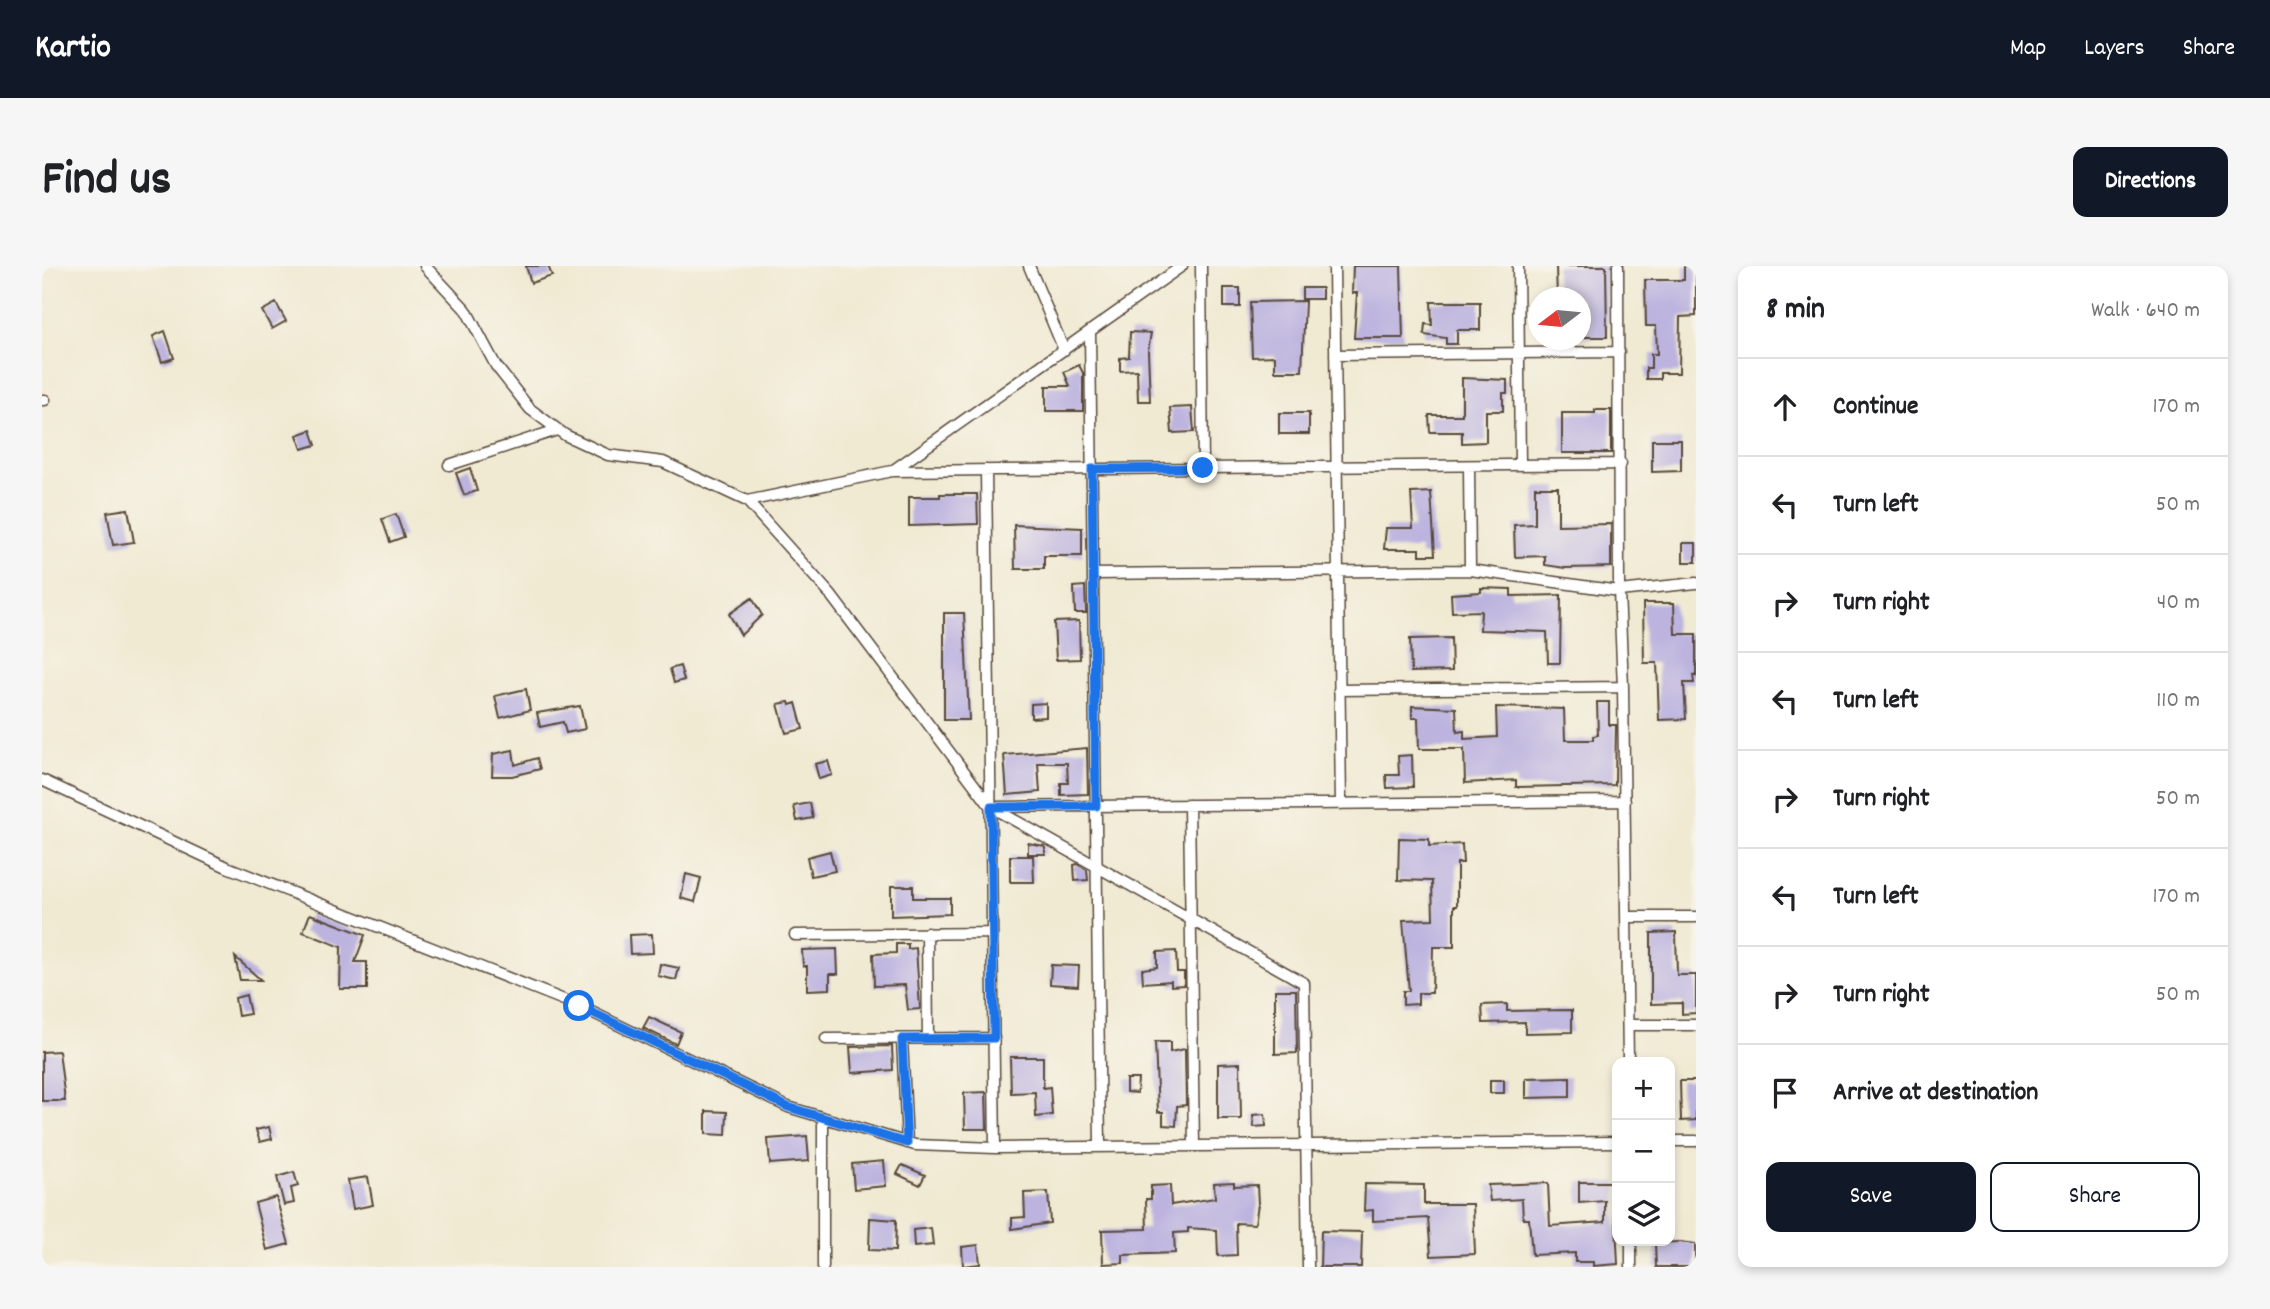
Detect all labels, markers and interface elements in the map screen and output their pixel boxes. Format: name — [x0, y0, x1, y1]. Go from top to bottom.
text: Kartio — [35, 26, 111, 73]
text: Map — [2010, 32, 2046, 66]
text: Layers — [2084, 32, 2145, 66]
text: Share — [2183, 32, 2235, 66]
text: Find us — [42, 147, 171, 217]
button: Directions — [2073, 147, 2228, 217]
north arrow — [1528, 287, 1591, 350]
text: 8 min — [1766, 290, 1825, 333]
text: Walk · 640 m — [2091, 295, 2200, 328]
icon: ahead — [1766, 388, 1804, 426]
text: Continue — [1833, 389, 1918, 426]
text: 170 m — [2153, 391, 2200, 424]
route end — [1187, 452, 1218, 483]
icon: left — [1766, 486, 1804, 524]
text: Turn left — [1833, 487, 1919, 524]
text: 50 m — [2156, 489, 2200, 522]
icon: right — [1766, 584, 1804, 622]
text: Turn right — [1833, 585, 1930, 622]
text: 40 m — [2157, 587, 2200, 620]
icon: left — [1766, 682, 1804, 720]
text: Turn left — [1833, 683, 1919, 720]
text: 110 m — [2156, 685, 2200, 718]
icon: right — [1766, 780, 1804, 818]
text: Turn right — [1833, 781, 1930, 818]
text: 50 m — [2156, 783, 2200, 816]
icon: left — [1766, 878, 1804, 916]
text: Turn left — [1833, 879, 1919, 916]
text: 170 m — [2153, 881, 2200, 914]
icon: right — [1766, 976, 1804, 1014]
text: Turn right — [1833, 977, 1930, 1014]
text: 50 m — [2156, 979, 2200, 1012]
route start — [563, 990, 594, 1021]
map controls — [1612, 1057, 1675, 1246]
button: + — [1612, 1057, 1675, 1120]
icon: arrive — [1766, 1074, 1804, 1112]
text: Arrive at destination — [1833, 1075, 2038, 1112]
button: − — [1612, 1120, 1675, 1183]
button: Save — [1766, 1162, 1976, 1232]
button: Share — [1990, 1162, 2200, 1232]
button: layers — [1612, 1183, 1675, 1246]

